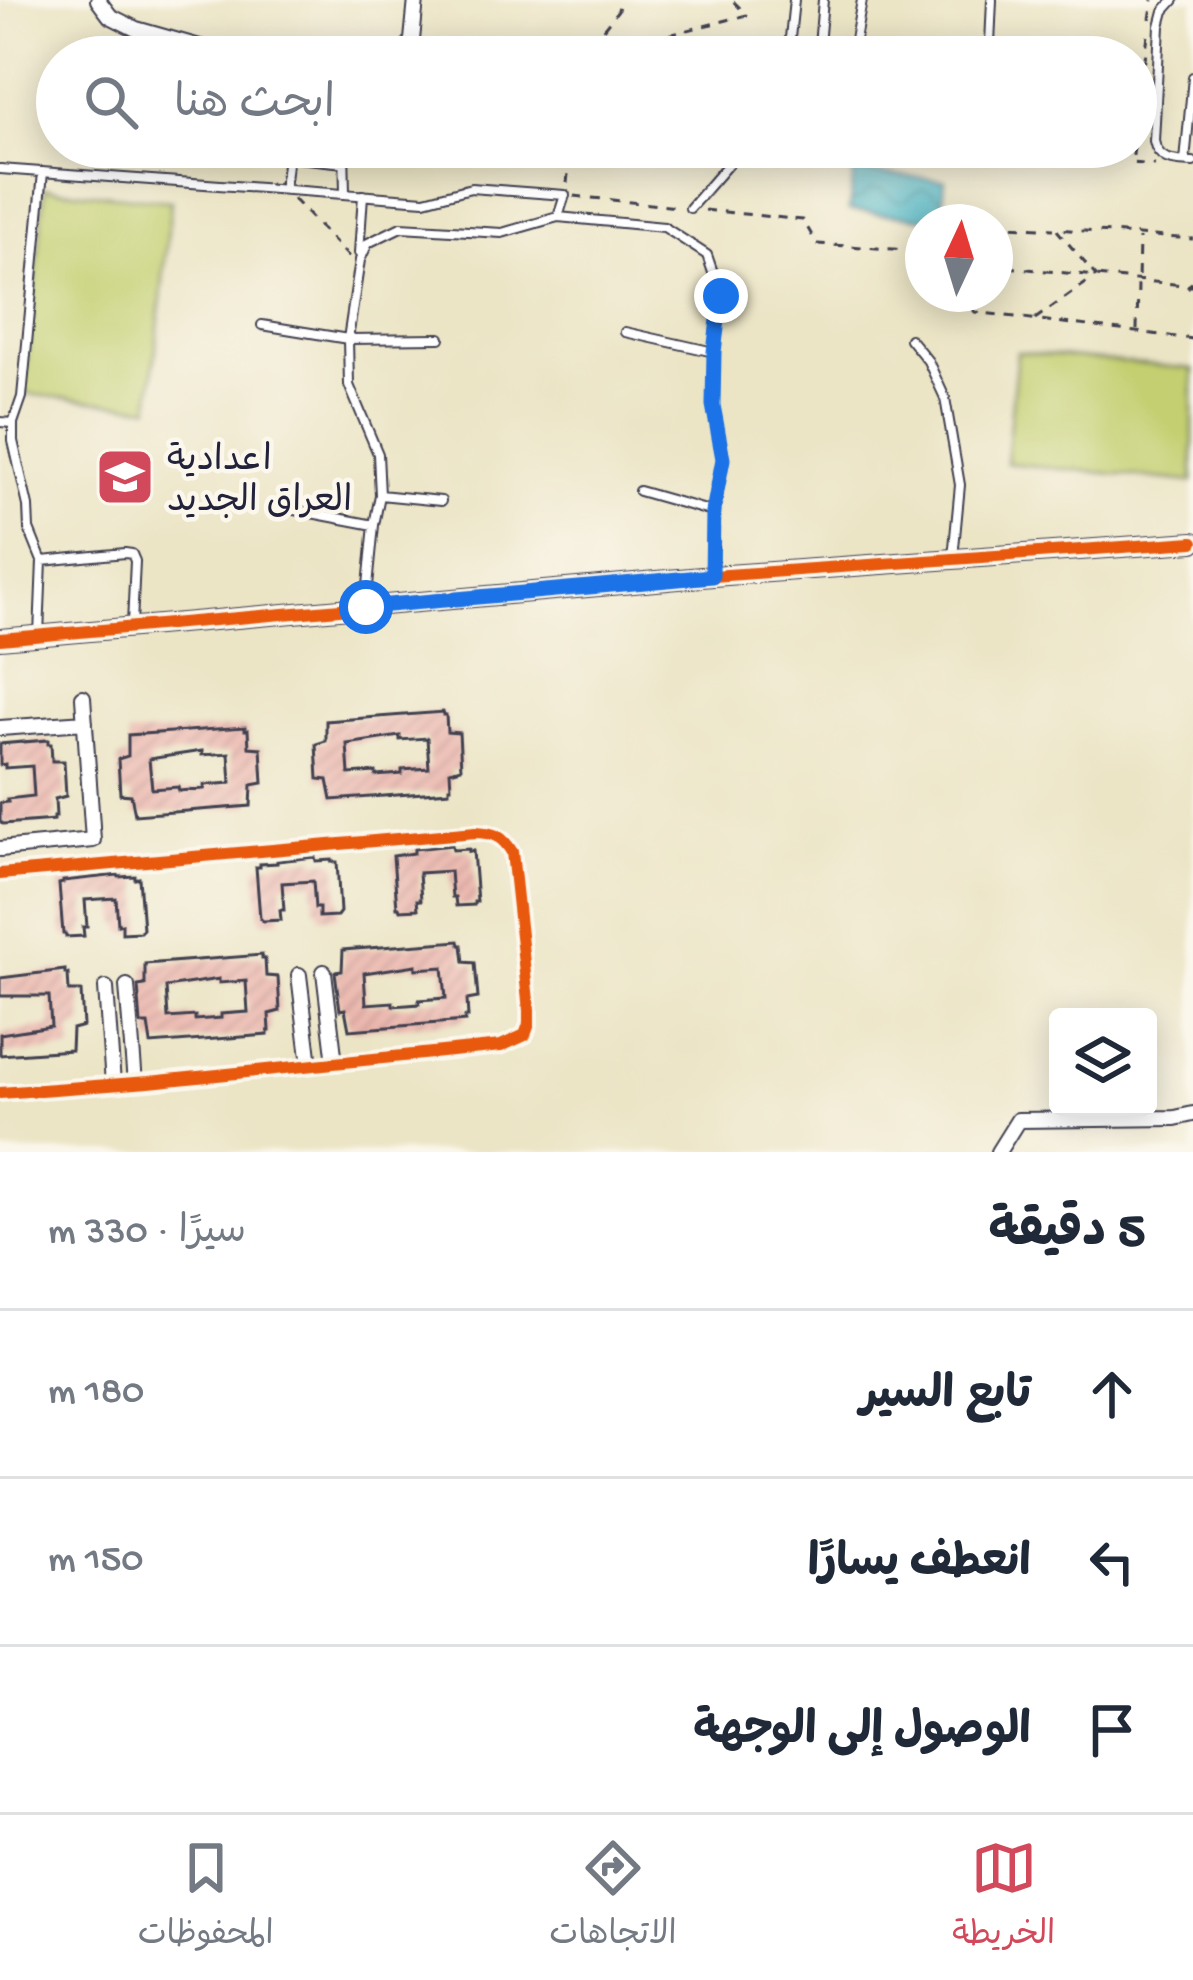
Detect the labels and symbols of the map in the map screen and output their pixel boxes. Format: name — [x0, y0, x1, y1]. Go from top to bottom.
north arrow — [905, 204, 1013, 312]
route end — [694, 269, 748, 323]
place label: اعدادية العراق الجديد — [167, 441, 352, 525]
school or university icon: اعدادية العراق الجديد — [94, 446, 156, 508]
route start — [339, 580, 393, 634]

